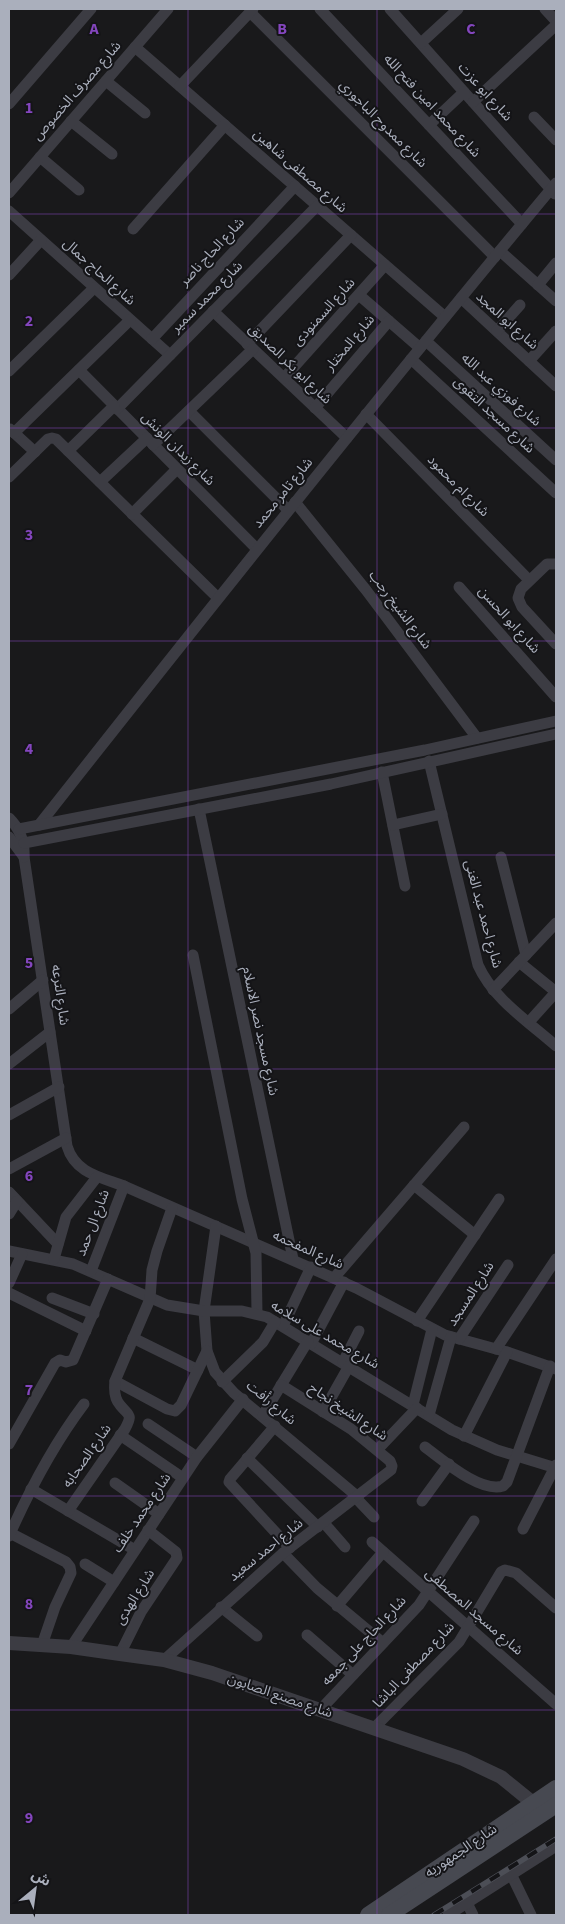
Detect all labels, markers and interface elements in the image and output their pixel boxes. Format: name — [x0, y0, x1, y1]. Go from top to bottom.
text: A — [88, 18, 99, 40]
text: B — [277, 18, 287, 40]
text: C — [466, 18, 476, 40]
street label: شارع مصرف الخصوص — [28, 37, 126, 145]
street label: شارع محمد امين فتح الله — [379, 50, 485, 162]
street label: شارع ابو عزت — [453, 58, 517, 126]
street label: شارع ممدوح الباجوري — [334, 75, 432, 173]
text: 1 — [25, 97, 33, 119]
street label: شارع مصطفى شاهين — [248, 124, 352, 218]
street label: شارع الحاج ناصر — [174, 213, 249, 292]
street label: شارع الحاج جمال — [58, 234, 140, 310]
street label: شارع محمد سمير — [166, 256, 248, 338]
street label: شارع السمنودى — [288, 273, 360, 351]
street label: شارع ابو المجد — [471, 287, 543, 355]
text: 2 — [25, 310, 33, 332]
street label: شارع المختار — [320, 310, 380, 376]
street label: شارع ابو بكر الصديق — [244, 319, 336, 409]
street label: شارع فوزي عبد الله — [456, 349, 545, 432]
street label: شارع مسجد التقوى — [449, 372, 539, 458]
street label: شارع زيدان الونش — [137, 408, 219, 490]
street label: شارع ام محمود — [422, 450, 494, 522]
street label: شارع تامر محمد — [248, 453, 318, 533]
text: 3 — [25, 524, 33, 546]
street label: شارع الشيخ رجب — [364, 566, 436, 654]
street label: شارع ابو الحسن — [473, 582, 545, 658]
text: 4 — [25, 738, 34, 760]
street label: شارع احمد عبد الغنى — [459, 858, 507, 970]
text: 5 — [25, 952, 33, 974]
street label: شارع الترعه — [46, 963, 74, 1027]
street label: شارع مسجد نصر الاسلام — [237, 965, 283, 1097]
text: 6 — [25, 1165, 33, 1187]
street label: شارع ال حمد — [71, 1187, 115, 1259]
street label: شارع المفحمه — [269, 1225, 347, 1275]
street label: شارع المسجد — [443, 1258, 499, 1330]
street label: شارع محمد على سلامه — [267, 1296, 383, 1374]
street label: شارع رأفت — [242, 1376, 300, 1430]
street label: شارع الشيخ نجاح — [304, 1378, 392, 1446]
text: 7 — [25, 1379, 33, 1401]
street label: شارع الصحابه — [58, 1420, 116, 1492]
street label: شارع محمد خلف — [108, 1469, 176, 1557]
street label: شارع احمد سعيد — [224, 1514, 308, 1586]
street label: شارع مسجد المصطفى — [421, 1564, 527, 1660]
street label: شارع الهدى — [110, 1565, 160, 1629]
street label: شارع الحاج على جمعه — [317, 1592, 411, 1690]
text: 8 — [25, 1593, 33, 1615]
street label: شارع مصطفى الباشا — [369, 1617, 459, 1713]
street label: شارع مصنع الصابون — [225, 1669, 335, 1723]
text: 9 — [25, 1807, 33, 1829]
street label: شارع الجمهوريه — [421, 1819, 501, 1883]
north arrow — [10, 1864, 60, 1914]
text: ش — [28, 1865, 54, 1892]

